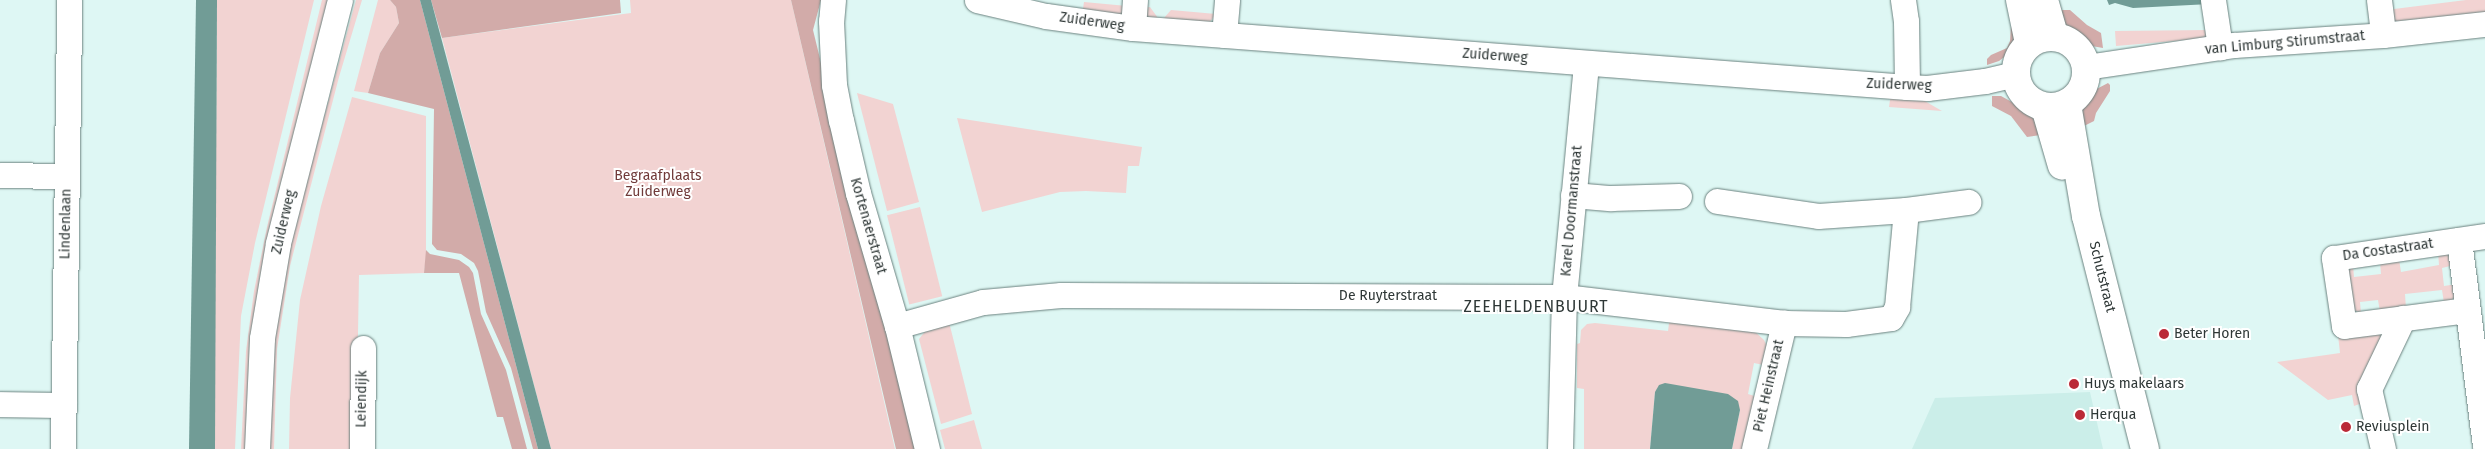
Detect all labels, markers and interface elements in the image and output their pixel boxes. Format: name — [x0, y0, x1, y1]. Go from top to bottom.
street label: Zuiderweg — [1058, 9, 1126, 35]
street label: van Limburg Stirumstraat — [2204, 28, 2366, 58]
street label: Zuiderweg — [1462, 45, 1528, 67]
street label: Zuiderweg — [1866, 75, 1932, 95]
street label: Karel Doormanstraat — [1558, 145, 1586, 277]
park label: Begraafplaats Zuiderweg — [614, 168, 702, 200]
street label: Kortenaerstraat — [846, 176, 890, 276]
street label: Lindenlaan — [57, 188, 75, 260]
street label: Zuiderweg — [268, 188, 300, 256]
street label: Da Costastraat — [2341, 235, 2435, 265]
street label: Schutstraat — [2085, 240, 2119, 314]
street label: De Ruyterstraat — [1339, 288, 1437, 304]
district label: ZEEHELDENBUURT — [1462, 297, 1610, 317]
place label: Beter Horen — [2174, 326, 2250, 342]
marker: Beter Horen — [2158, 328, 2170, 340]
street label: Piet Heinstraat — [1750, 338, 1788, 434]
street label: Leiendijk — [353, 370, 371, 428]
place label: Huys makelaars — [2084, 376, 2184, 392]
marker: Huys makelaars — [2068, 378, 2080, 390]
place label: Herqua — [2090, 407, 2136, 423]
marker: Herqua — [2074, 409, 2086, 421]
place label: Reviusplein — [2356, 419, 2429, 435]
marker: Reviusplein — [2340, 421, 2352, 433]

